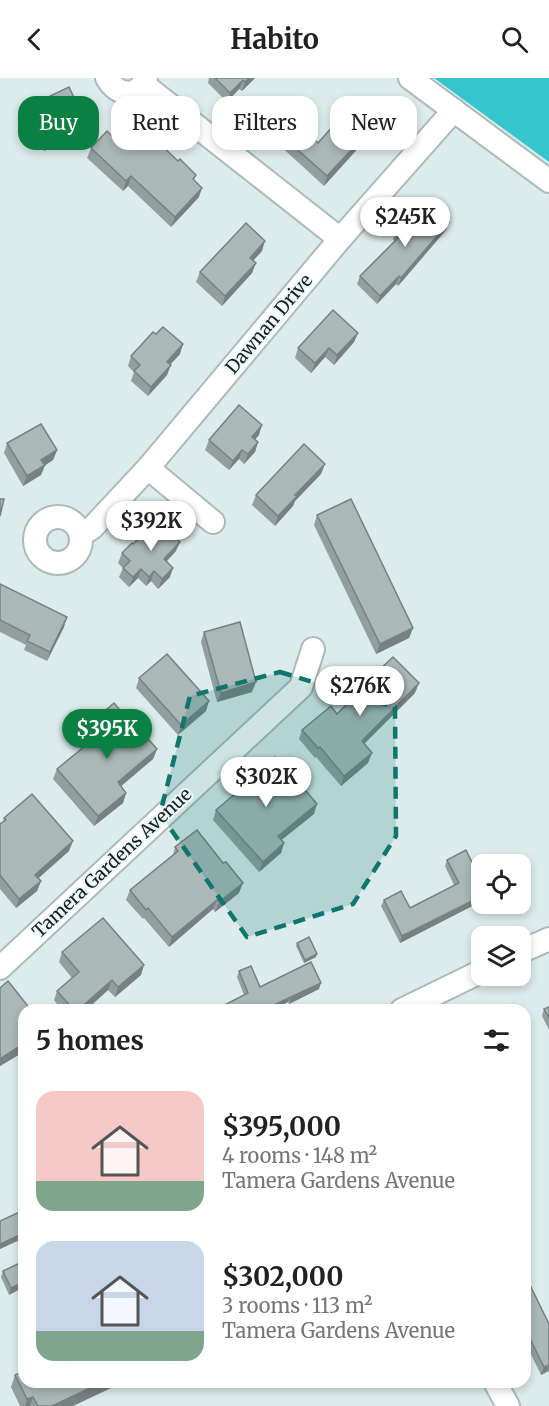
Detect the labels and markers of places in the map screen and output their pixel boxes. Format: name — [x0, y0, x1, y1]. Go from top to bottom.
pin: $245K — [363, 197, 447, 248]
pin: $392K — [109, 501, 193, 552]
pin: $276K — [318, 666, 402, 717]
pin: $395K — [65, 709, 149, 760]
pin: $302K — [224, 757, 308, 808]

